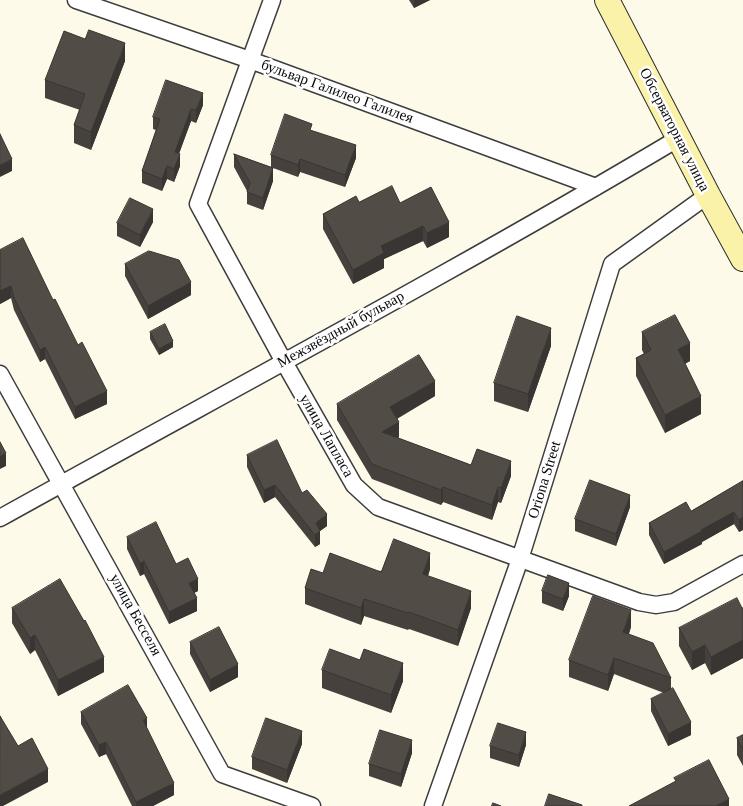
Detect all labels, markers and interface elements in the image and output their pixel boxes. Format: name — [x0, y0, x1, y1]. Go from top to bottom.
street label: бульвар Галилео Галилея — [258, 56, 416, 128]
street label: Обсерваторная улица — [635, 65, 713, 195]
street label: Межзвёздный бульвар — [274, 288, 408, 372]
street label: улица Лапласа — [295, 391, 357, 481]
street label: Oriona Street — [525, 439, 565, 521]
street label: улица Бесселя — [105, 571, 165, 659]

